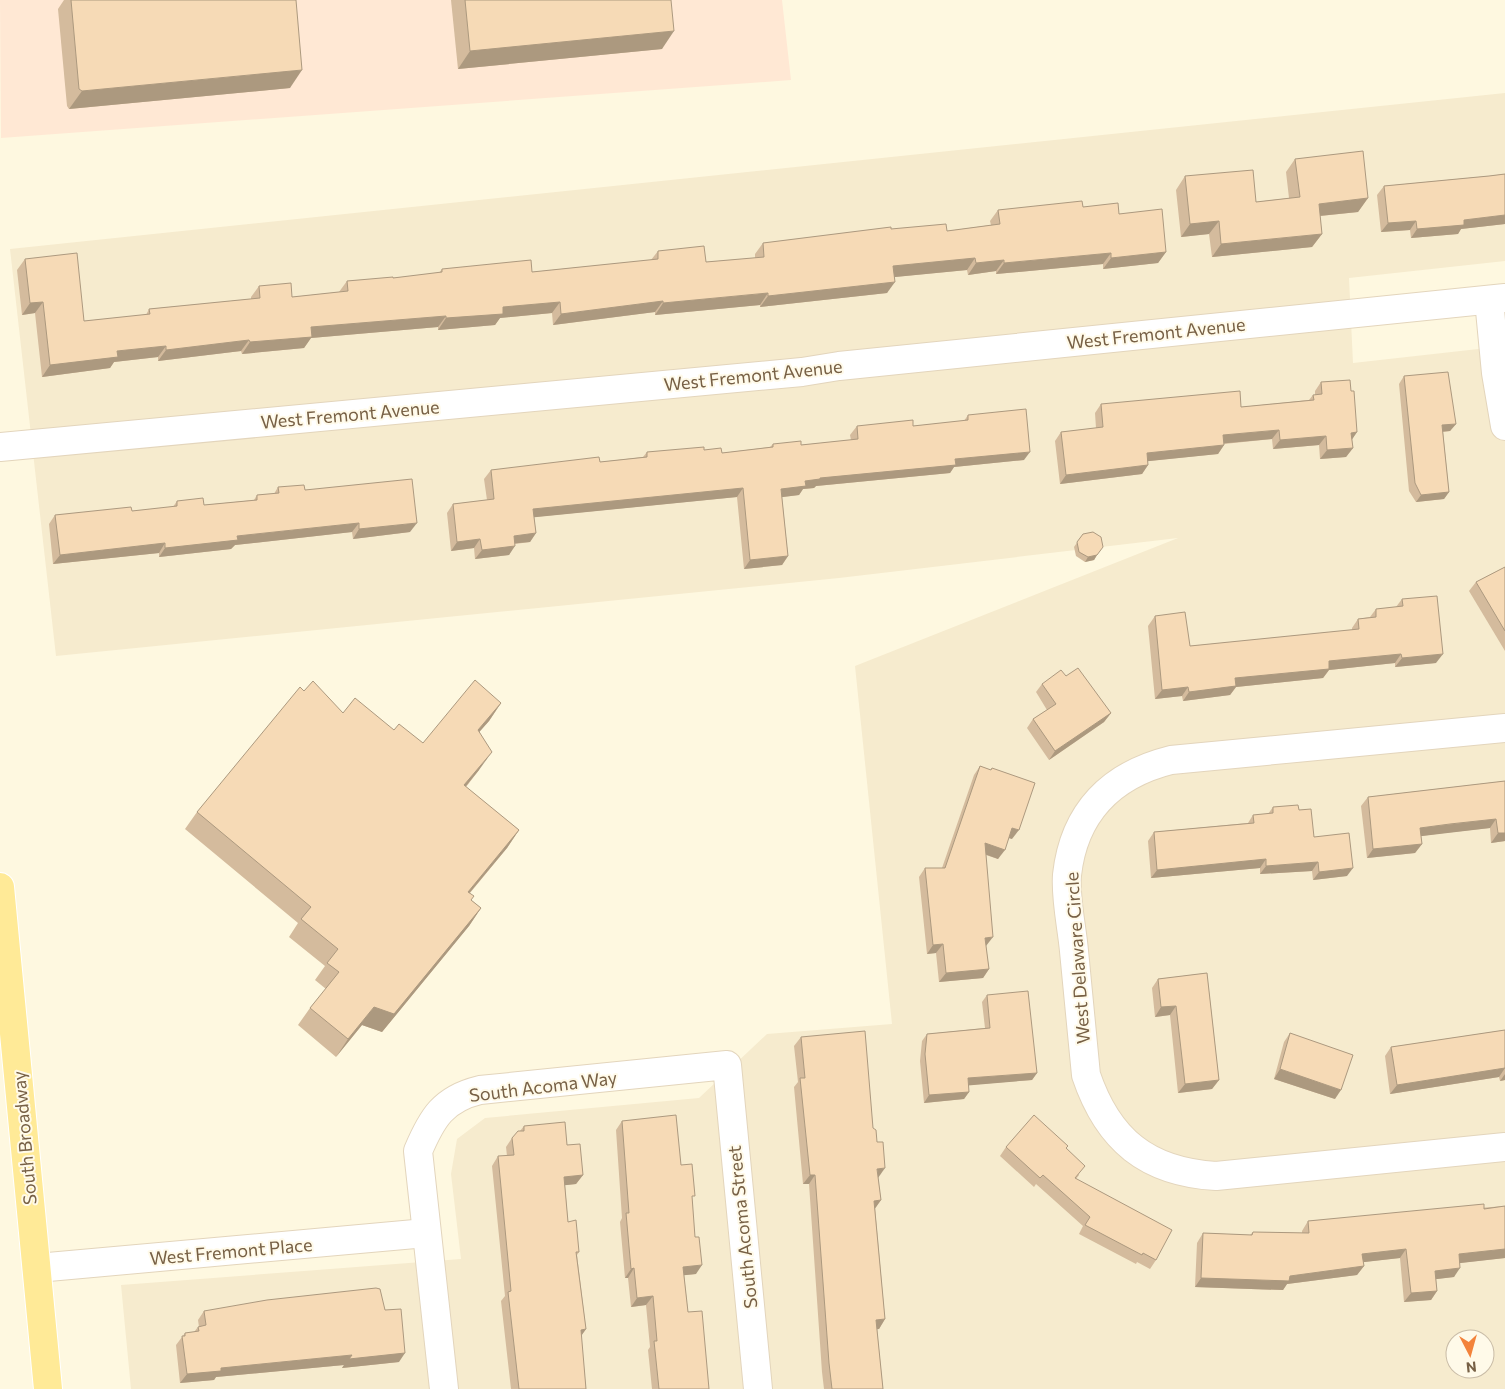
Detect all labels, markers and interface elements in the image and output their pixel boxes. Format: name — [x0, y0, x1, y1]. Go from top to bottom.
street label: West Fremont Avenue — [1066, 313, 1246, 353]
street label: West Fremont Avenue — [663, 355, 843, 395]
street label: West Fremont Avenue — [260, 395, 440, 433]
street label: West Delaware Circle — [1060, 871, 1094, 1045]
street label: South Acoma Way — [468, 1066, 618, 1106]
street label: South Broadway — [7, 1070, 41, 1206]
street label: South Acoma Street — [723, 1144, 761, 1310]
street label: West Fremont Place — [149, 1233, 313, 1269]
north arrow — [1445, 1329, 1495, 1379]
text: N — [1465, 1358, 1478, 1376]

